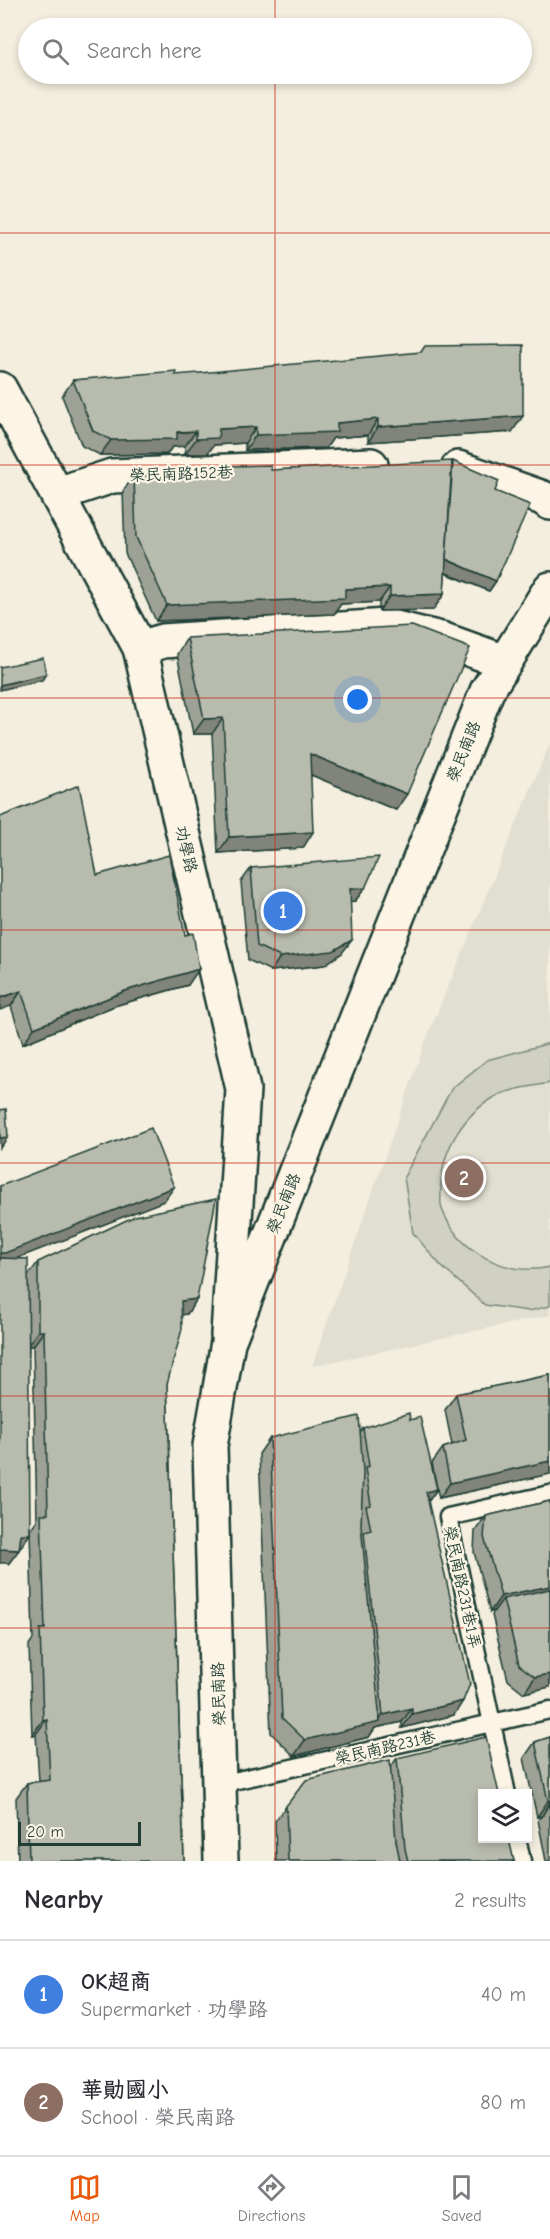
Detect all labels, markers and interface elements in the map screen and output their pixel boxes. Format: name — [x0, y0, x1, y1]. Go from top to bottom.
search box — [18, 18, 532, 84]
icon: search — [39, 35, 72, 68]
text: Search here — [87, 38, 202, 64]
street label: 榮民南路152巷 — [129, 463, 233, 485]
your location — [343, 685, 372, 714]
street label: 榮民南路 — [444, 718, 484, 784]
street label: 功學路 — [172, 824, 200, 875]
pin: 1 — [264, 888, 302, 934]
pin: 2 — [444, 1156, 484, 1200]
street label: 榮民南路 — [264, 1170, 304, 1236]
street label: 榮民南路231巷1弄 — [440, 1524, 484, 1650]
street label: 榮民南路 — [209, 1662, 229, 1726]
street label: 榮民南路231巷 — [333, 1728, 437, 1768]
map controls — [478, 1789, 532, 1843]
button: layers — [478, 1789, 532, 1843]
scale bar — [18, 1819, 141, 1846]
text: 20 m — [27, 1823, 64, 1841]
text: Nearby — [24, 1885, 103, 1915]
text: 2 results — [454, 1889, 526, 1912]
text: OK超商 — [81, 1969, 151, 1995]
text: 1 — [40, 1983, 47, 2006]
text: 40 m — [481, 1983, 526, 2006]
text: Supermarket · 功學路 — [81, 1998, 268, 2021]
text: 華勛國小 — [81, 2077, 169, 2103]
text: 2 — [39, 2091, 48, 2114]
text: 80 m — [480, 2091, 526, 2114]
text: School · 榮民南路 — [81, 2106, 235, 2129]
tab: Map — [68, 2171, 101, 2225]
tab: Directions — [238, 2171, 305, 2225]
tab: Saved — [442, 2171, 482, 2225]

